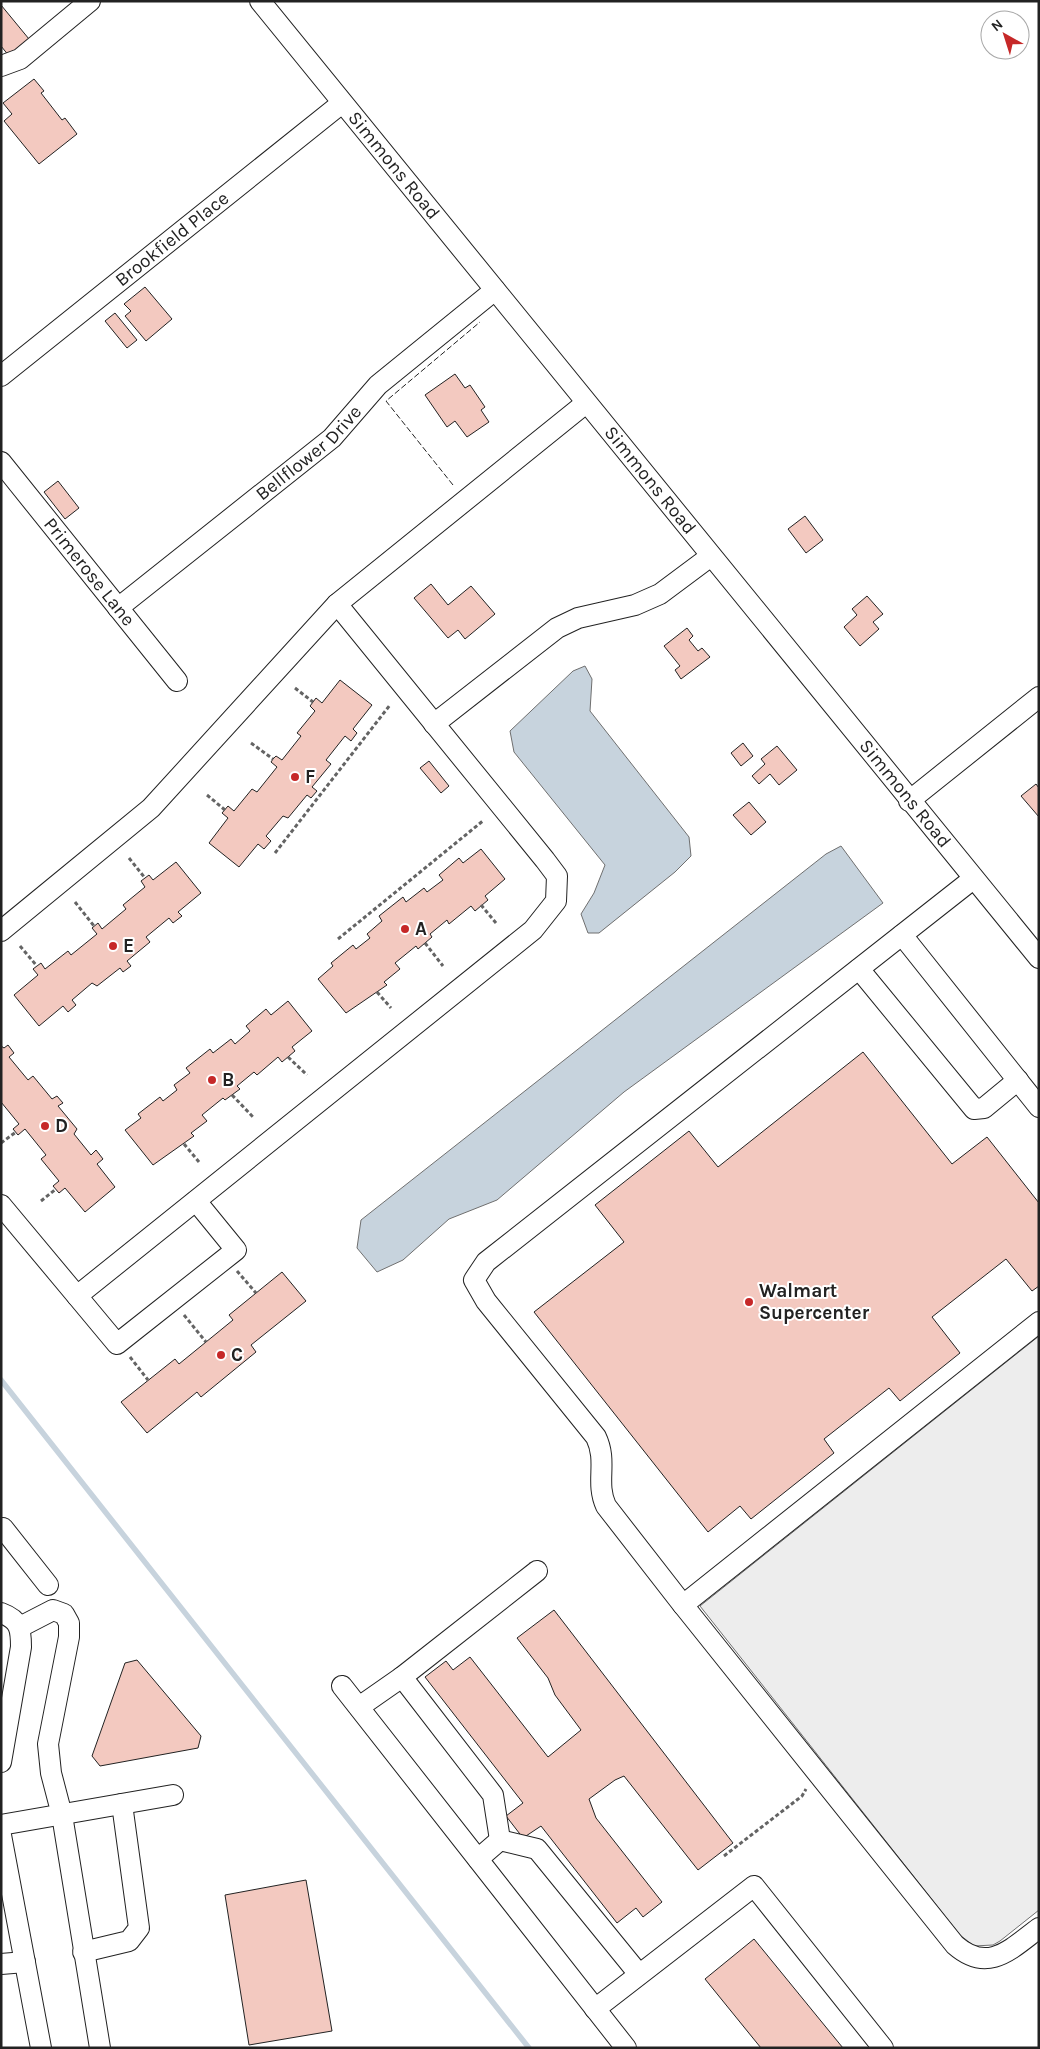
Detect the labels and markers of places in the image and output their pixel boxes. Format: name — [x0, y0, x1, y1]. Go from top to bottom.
place label: F — [305, 766, 315, 788]
marker: F — [289, 771, 301, 783]
place label: A — [415, 918, 427, 940]
marker: A — [399, 923, 411, 935]
place label: E — [123, 935, 134, 957]
marker: E — [107, 940, 119, 952]
place label: B — [222, 1069, 234, 1091]
marker: B — [206, 1074, 218, 1086]
place label: D — [55, 1115, 68, 1137]
marker: D — [39, 1120, 51, 1132]
place label: Walmart Supercenter — [759, 1280, 870, 1324]
marker: Walmart Supercenter — [743, 1296, 755, 1308]
place label: C — [231, 1344, 243, 1366]
marker: C — [215, 1349, 227, 1361]

